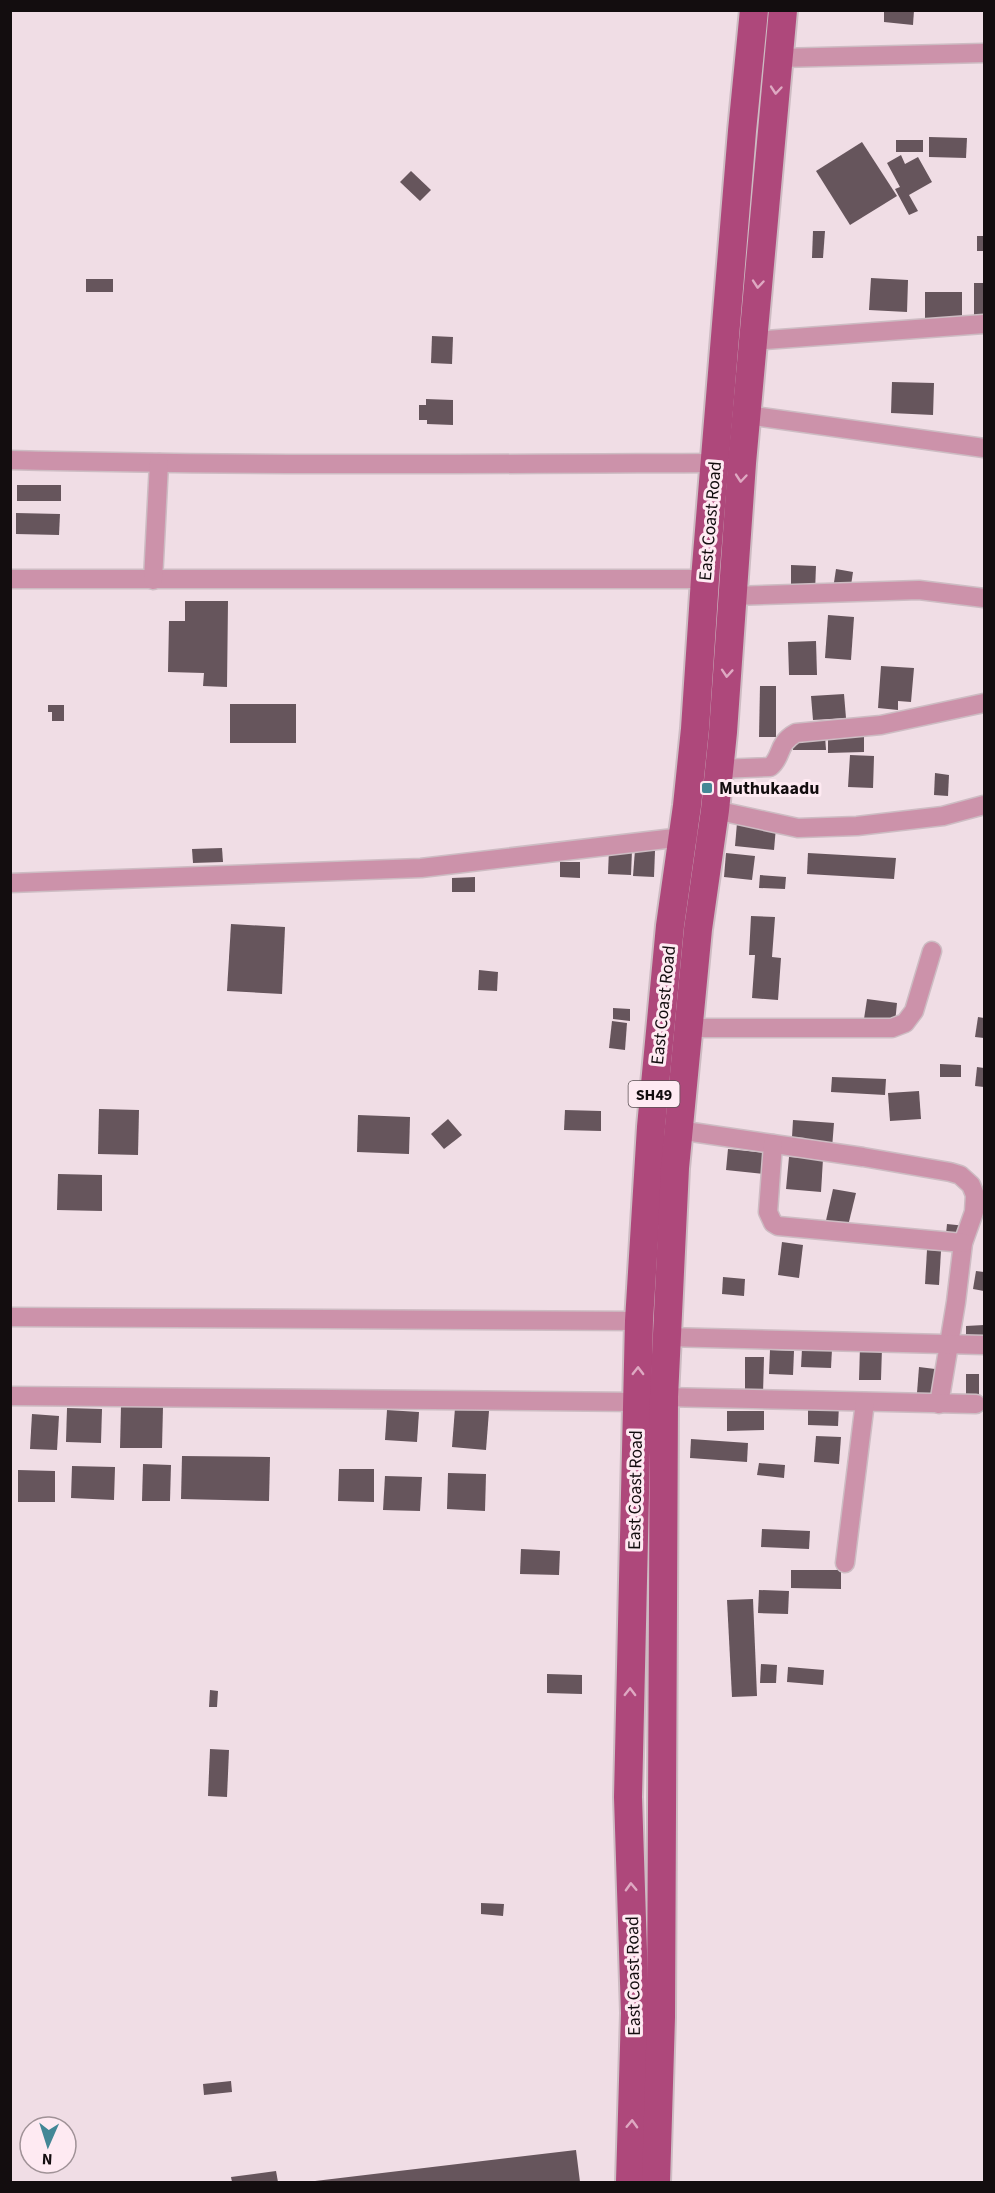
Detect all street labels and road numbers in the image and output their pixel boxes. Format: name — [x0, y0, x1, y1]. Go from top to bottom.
street label: East Coast Road — [693, 460, 728, 582]
street label: East Coast Road — [645, 944, 682, 1066]
road number: SH49 — [628, 1081, 680, 1107]
street label: East Coast Road — [622, 1430, 649, 1550]
street label: East Coast Road — [620, 1916, 647, 2036]

